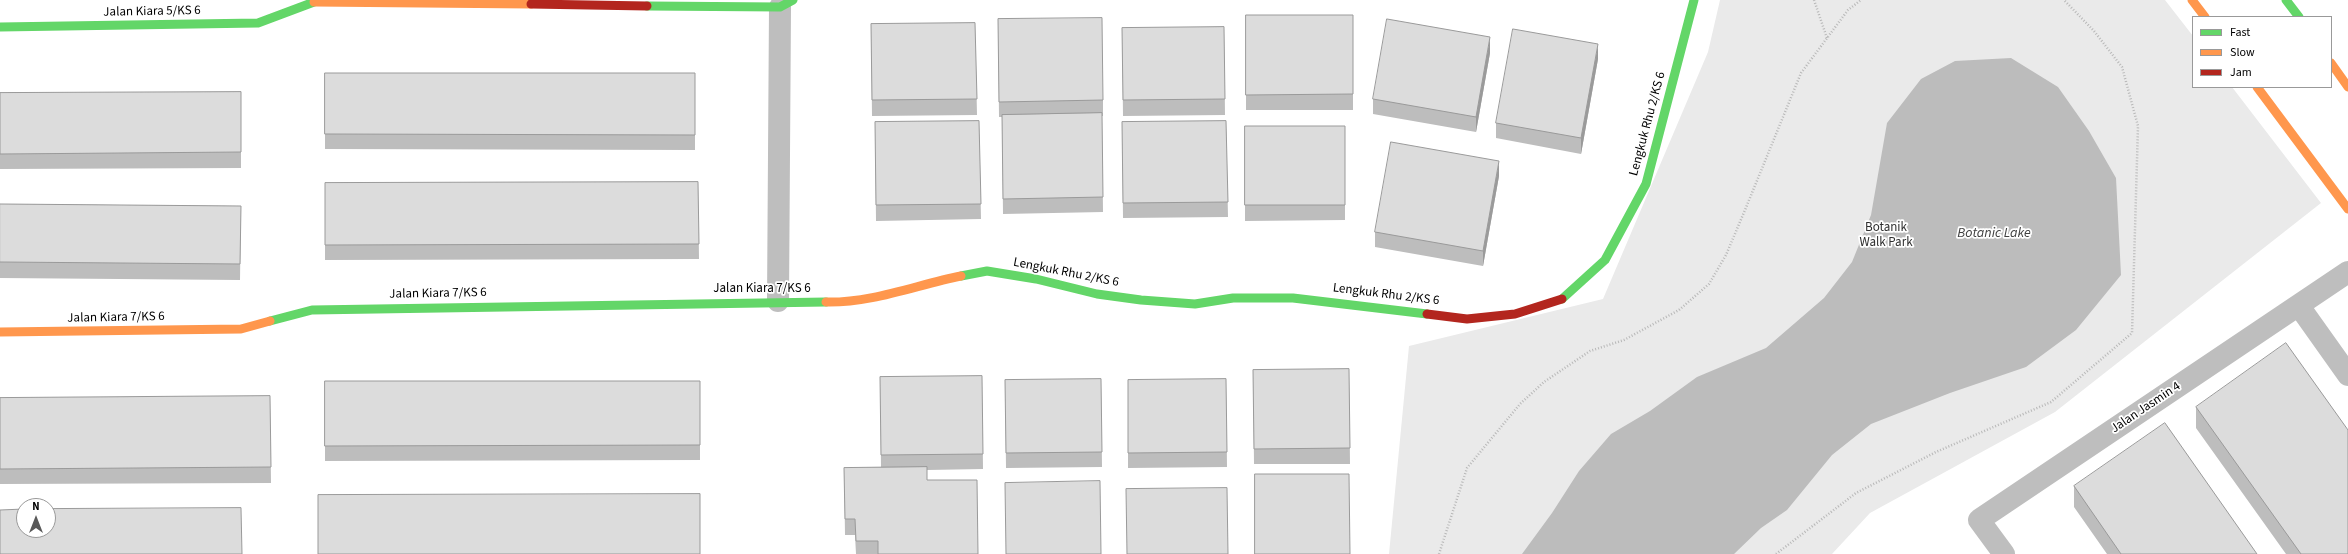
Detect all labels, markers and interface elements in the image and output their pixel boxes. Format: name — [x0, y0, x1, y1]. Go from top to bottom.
street label: Jalan Kiara 5/KS 6 — [103, 3, 201, 21]
legend — [2192, 16, 2332, 88]
text: Fast — [2230, 24, 2250, 41]
text: Slow — [2230, 44, 2255, 61]
text: Jam — [2230, 64, 2252, 81]
street label: Lengkuk Rhu 2/KS 6 — [1627, 70, 1669, 178]
park label: Botanik Walk Park — [1859, 220, 1913, 251]
water label: Botanic Lake — [1957, 226, 2031, 242]
street label: Lengkuk Rhu 2/KS 6 — [1012, 255, 1120, 291]
street label: Jalan Kiara 7/KS 6 — [713, 281, 811, 297]
street label: Lengkuk Rhu 2/KS 6 — [1332, 281, 1440, 309]
street label: Jalan Kiara 7/KS 6 — [389, 285, 487, 303]
street label: Jalan Kiara 7/KS 6 — [67, 309, 165, 327]
street label: Jalan Jasmin 4 — [2108, 379, 2184, 437]
north arrow — [16, 498, 56, 538]
text: N — [32, 499, 40, 514]

